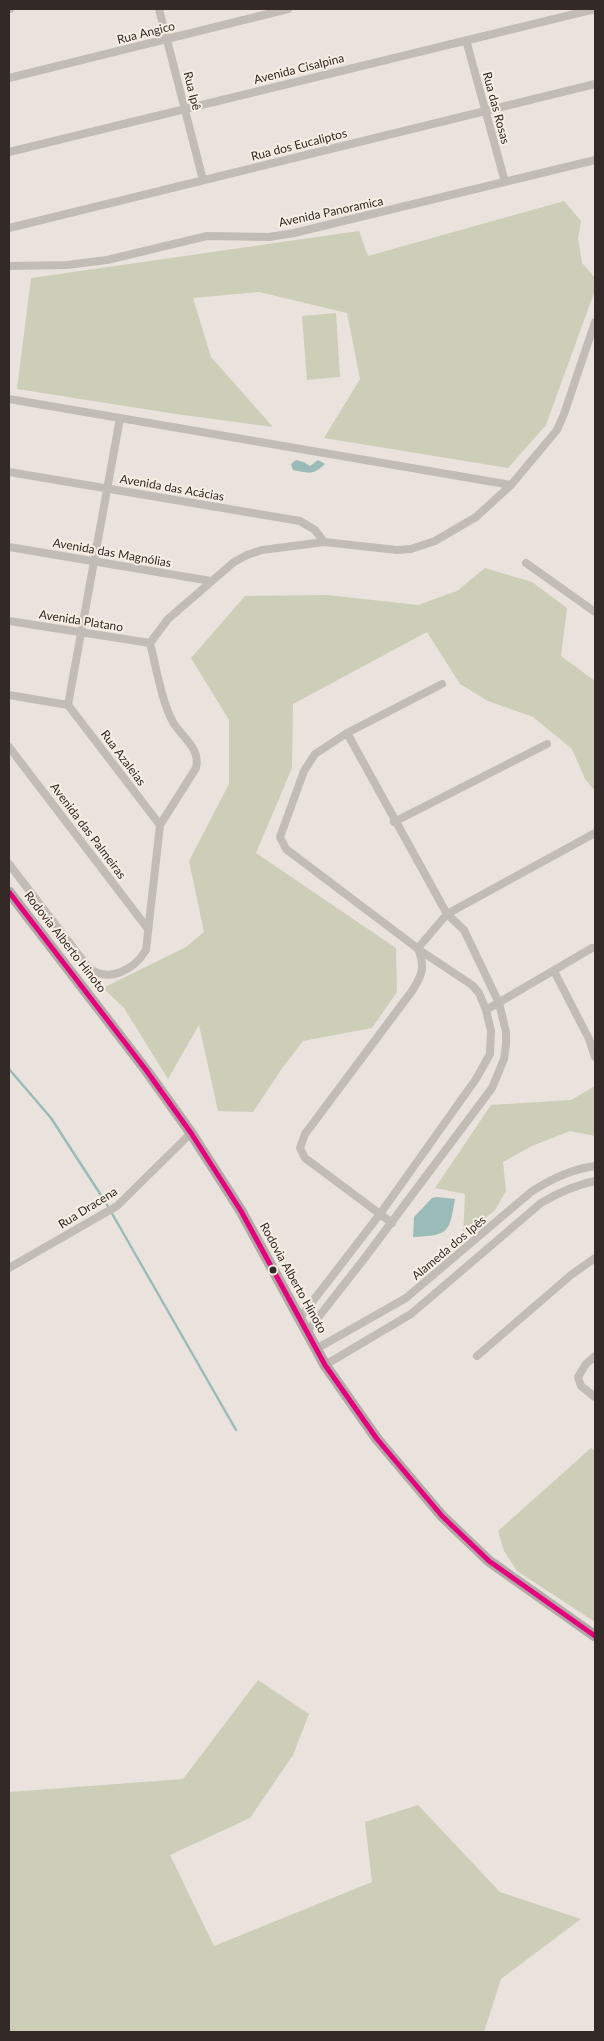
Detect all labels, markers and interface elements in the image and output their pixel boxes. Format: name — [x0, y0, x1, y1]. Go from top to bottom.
street label: Rua Angico — [115, 19, 177, 47]
street label: Avenida Cisalpina — [252, 51, 346, 87]
street label: Rua Ipê — [180, 70, 204, 112]
street label: Rua das Rosas — [479, 70, 513, 146]
street label: Rua dos Eucaliptos — [249, 126, 349, 164]
street label: Avenida Panoramica — [277, 194, 385, 230]
street label: Avenida das Acácias — [119, 472, 225, 504]
street label: Avenida das Magnólias — [52, 536, 172, 570]
street label: Avenida Platano — [38, 607, 124, 635]
street label: Rua Azaleias — [97, 727, 149, 789]
street label: Avenida das Palmeiras — [47, 780, 129, 882]
street label: Rodovia Alberto Hinoto — [21, 889, 109, 995]
street label: Rua Dracena — [56, 1184, 120, 1232]
street label: Alameda dos Ipês — [409, 1213, 489, 1283]
street label: Rodovia Alberto Hinoto — [257, 1220, 329, 1336]
unlabelled marker — [268, 1265, 278, 1275]

